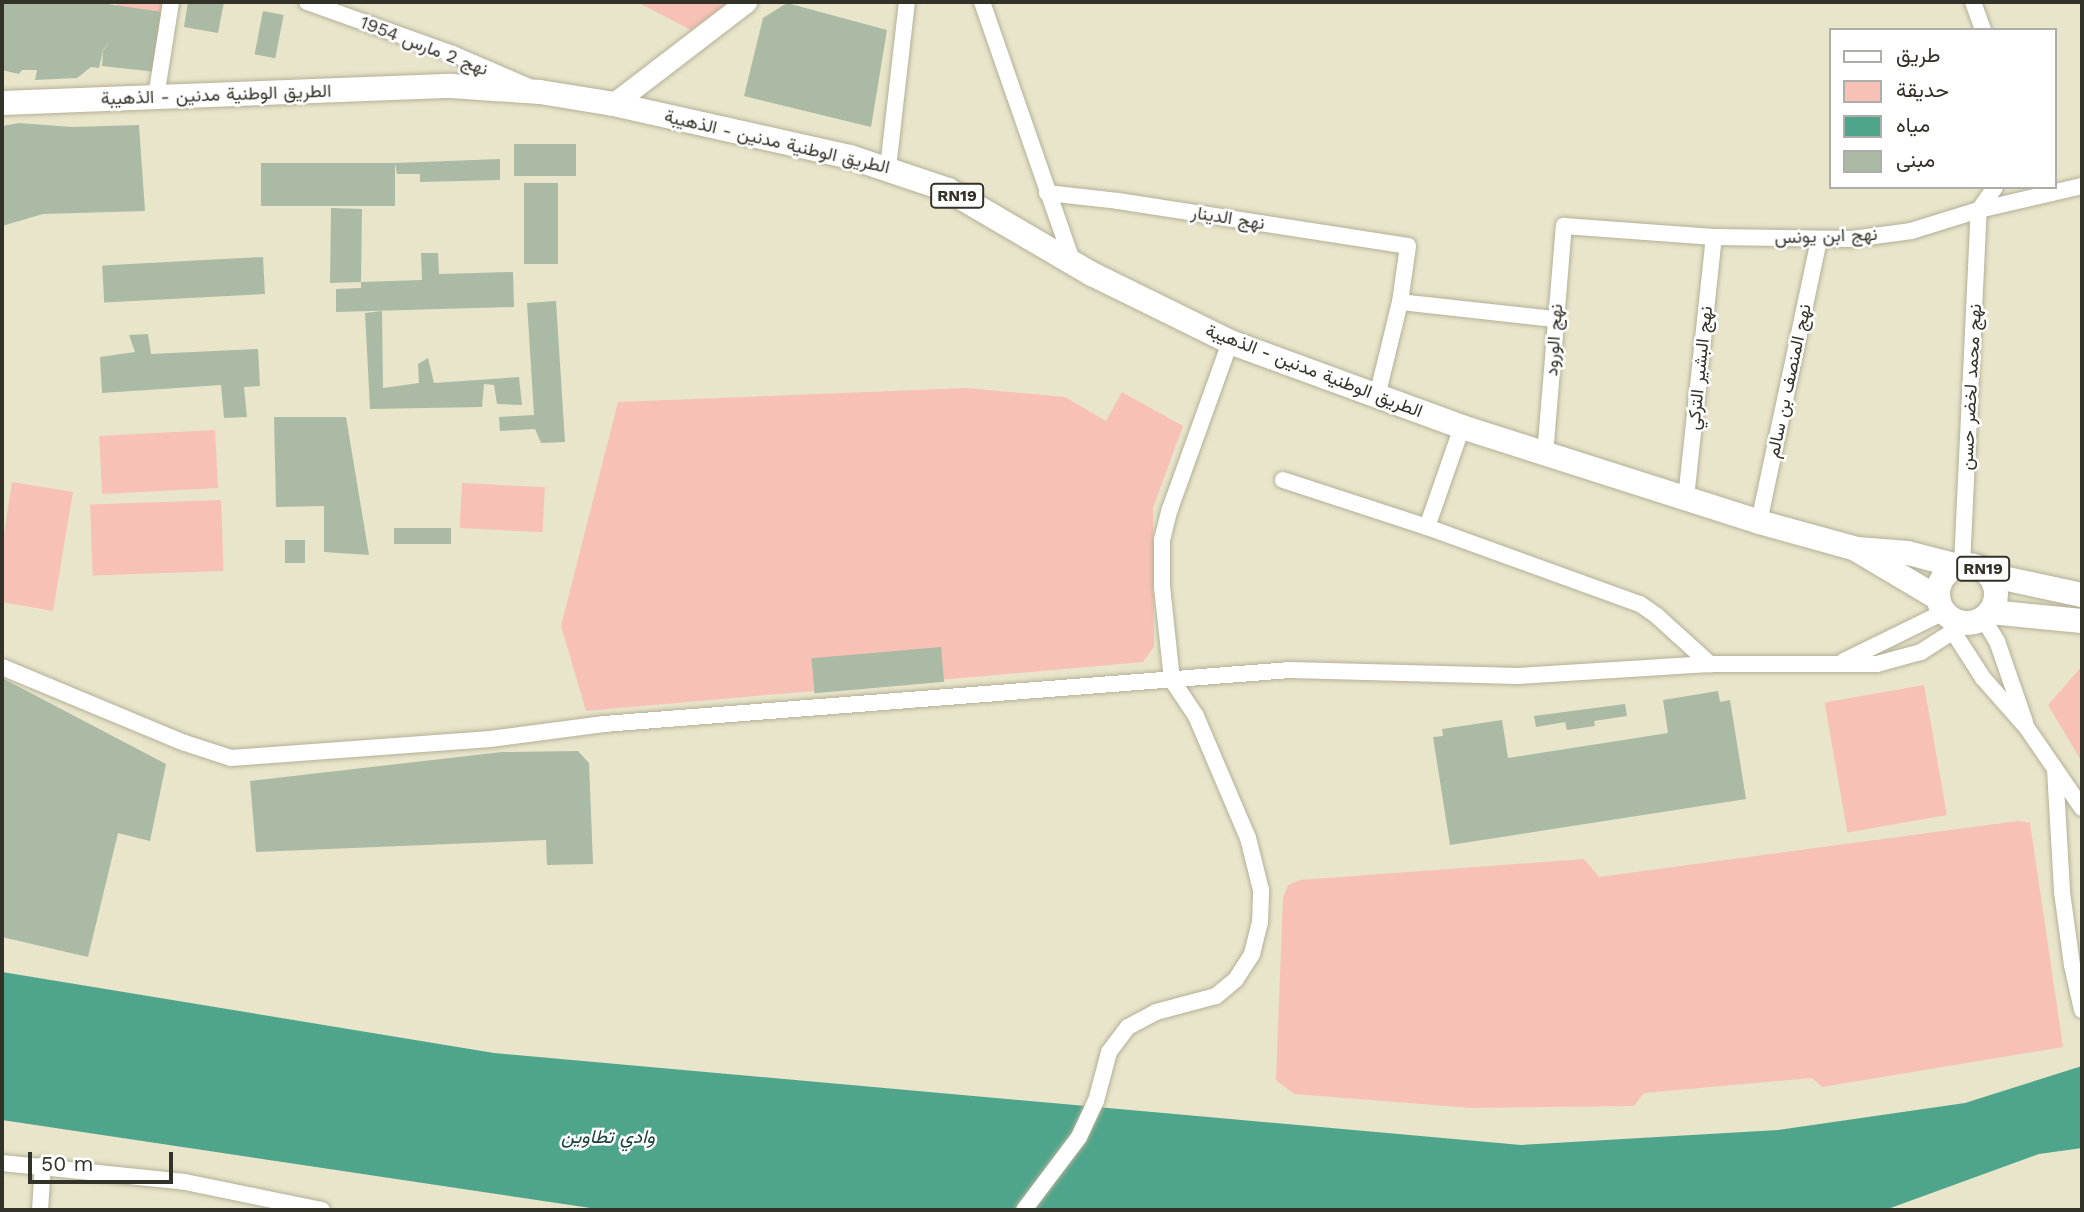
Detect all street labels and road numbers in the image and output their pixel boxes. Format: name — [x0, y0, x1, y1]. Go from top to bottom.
street label: نهج 2 مارس 1954 — [357, 12, 491, 80]
street label: الطريق الوطنية مدنين - الذهيبة — [100, 80, 332, 110]
street label: الطريق الوطنية مدنين - الذهيبة — [662, 106, 892, 178]
road number: RN19 — [929, 184, 985, 208]
street label: نهج الدينار — [1190, 202, 1266, 234]
street label: نهج ابن يونس — [1774, 223, 1878, 249]
street label: نهج المنصف بن سالم — [1762, 302, 1816, 460]
street label: نهج الورود — [1541, 303, 1567, 377]
street label: نهج محمد لخضر حسن — [1956, 303, 1986, 471]
street label: نهج البشير التركي — [1683, 305, 1717, 431]
street label: الطريق الوطنية مدنين - الذهيبة — [1202, 320, 1426, 422]
road number: RN19 — [1955, 556, 2011, 582]

